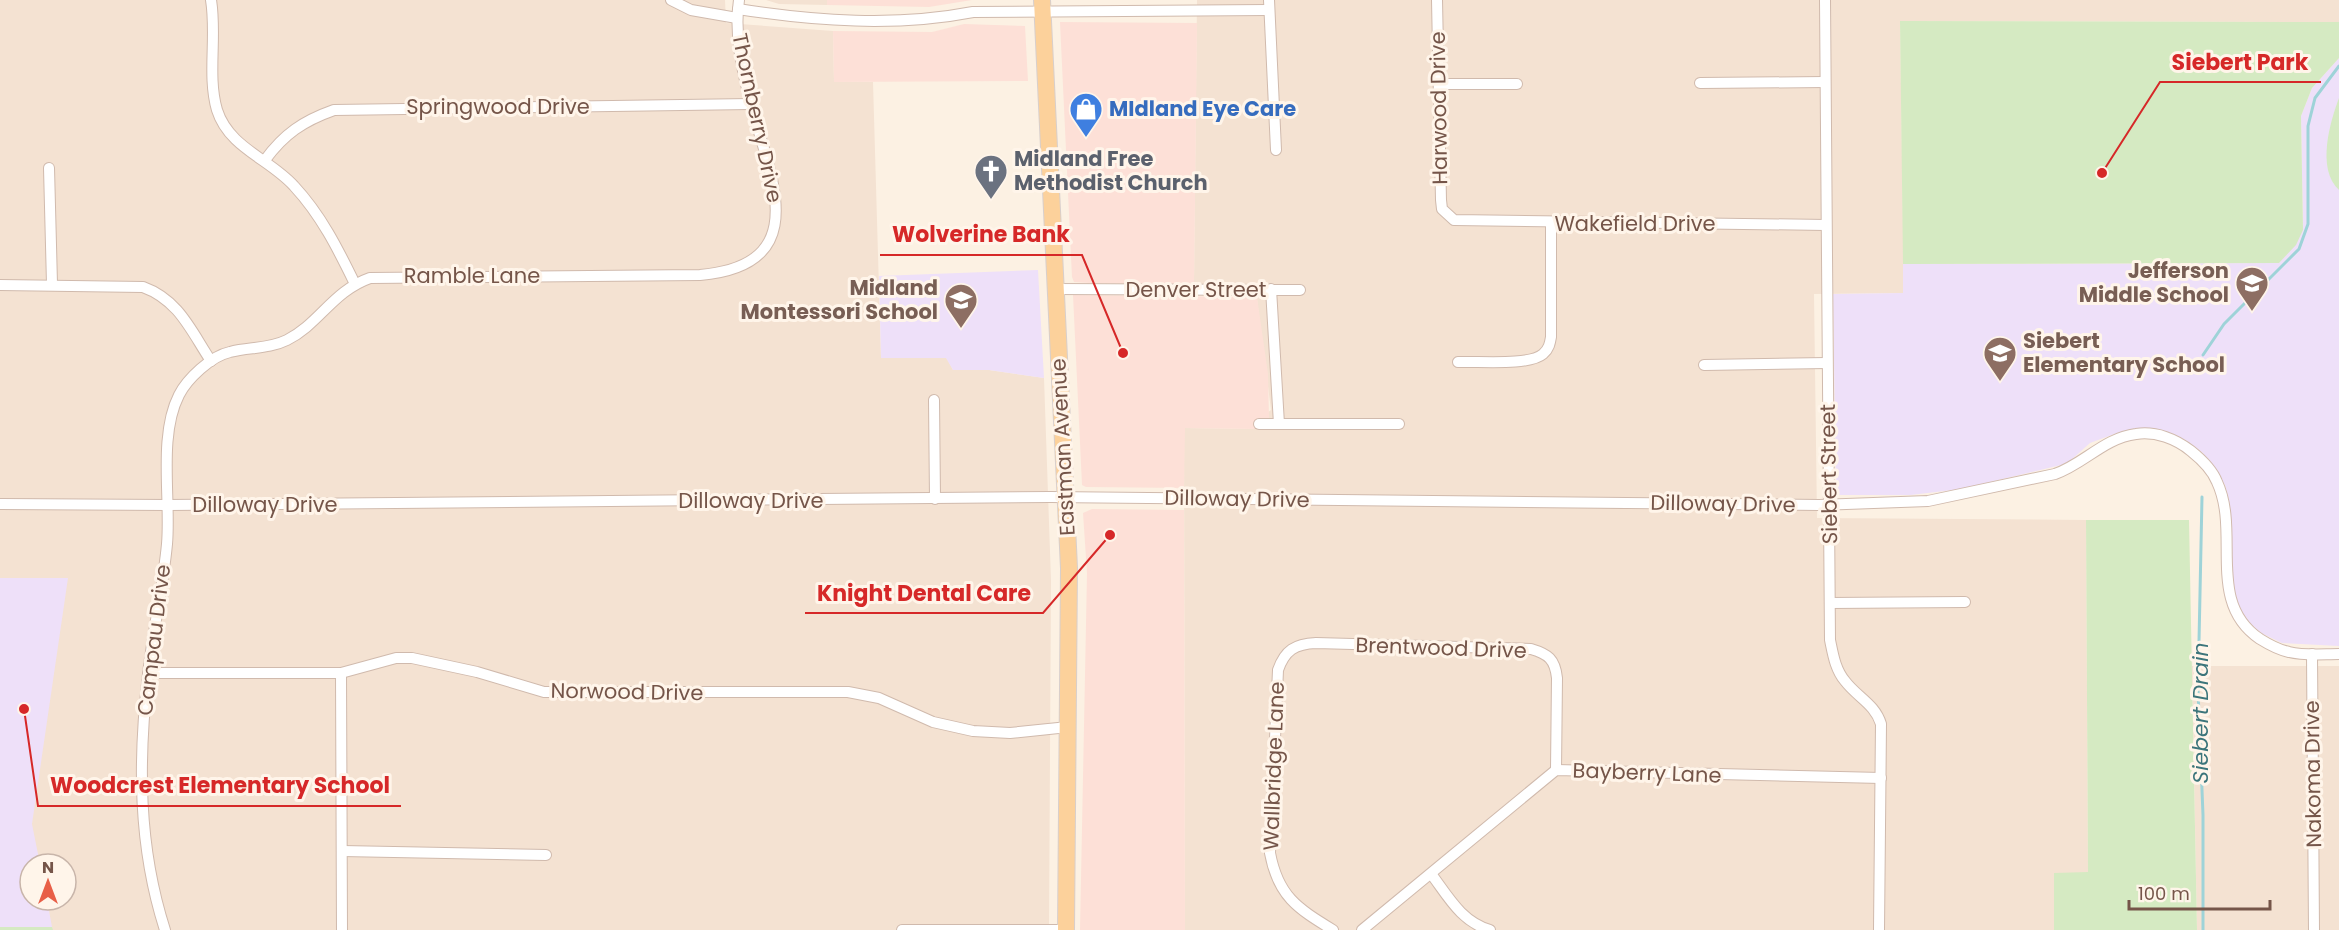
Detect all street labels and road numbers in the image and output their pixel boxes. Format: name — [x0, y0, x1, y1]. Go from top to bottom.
street label: Thornberry Drive — [725, 31, 790, 205]
street label: Harwood Drive — [1423, 31, 1454, 185]
street label: Springwood Drive — [406, 92, 590, 121]
street label: Wakefield Drive — [1554, 209, 1716, 238]
street label: Ramble Lane — [404, 261, 540, 290]
street label: Denver Street — [1125, 275, 1267, 304]
street label: Eastman Avenue — [1043, 358, 1082, 536]
street label: Siebert Street — [1813, 404, 1844, 544]
street label: Dilloway Drive — [1164, 483, 1310, 514]
street label: Dilloway Drive — [678, 486, 824, 515]
street label: Dilloway Drive — [1650, 488, 1796, 519]
street label: Dilloway Drive — [192, 490, 338, 519]
street label: Campau Drive — [130, 563, 177, 717]
street label: Brentwood Drive — [1355, 630, 1527, 665]
street label: Norwood Drive — [550, 676, 704, 707]
street label: Wallbridge Lane — [1256, 681, 1291, 851]
street label: Nakoma Drive — [2297, 700, 2328, 848]
street label: Bayberry Lane — [1572, 755, 1722, 790]

